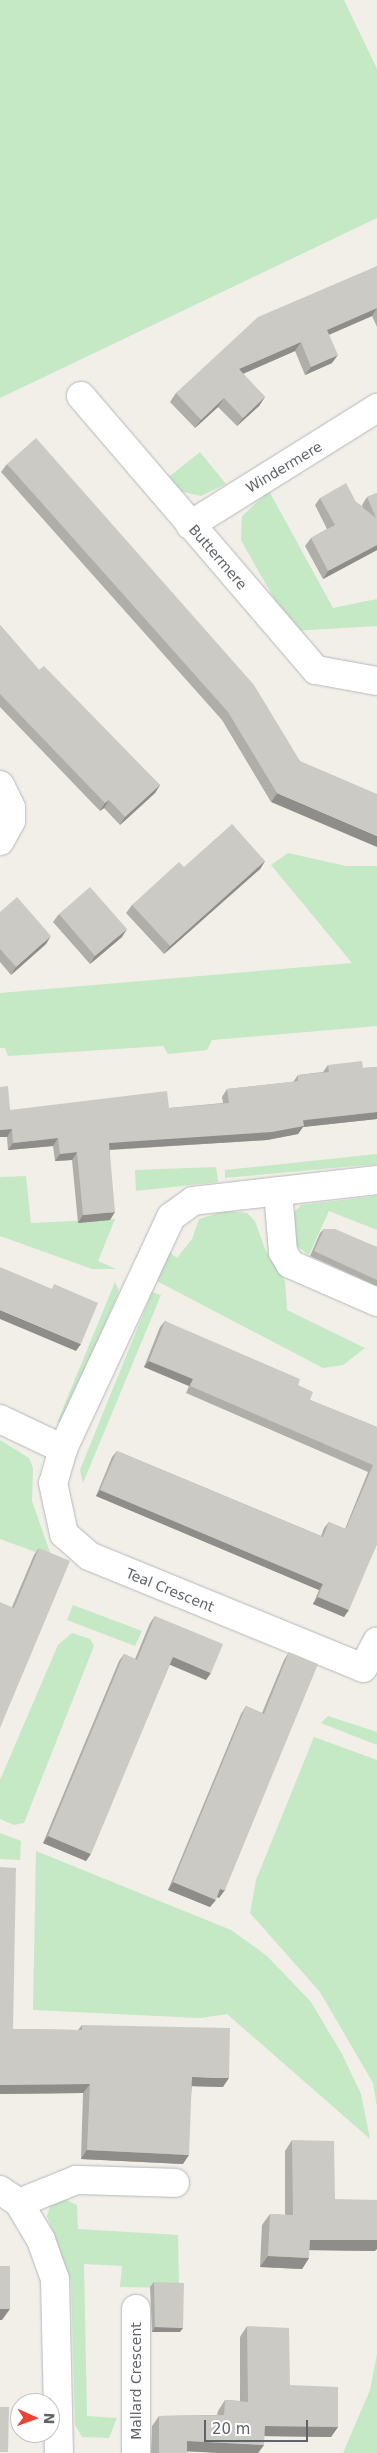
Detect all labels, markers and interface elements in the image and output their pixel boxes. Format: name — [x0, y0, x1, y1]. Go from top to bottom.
street label: Windermere — [243, 438, 325, 496]
street label: Buttermere — [185, 521, 251, 593]
street label: Teal Crescent — [124, 1565, 216, 1615]
street label: Mallard Crescent — [128, 2322, 144, 2440]
north arrow — [10, 2393, 60, 2443]
scale bar — [207, 2410, 311, 2442]
text: N — [41, 2412, 57, 2425]
text: 20 m — [212, 2420, 250, 2438]

